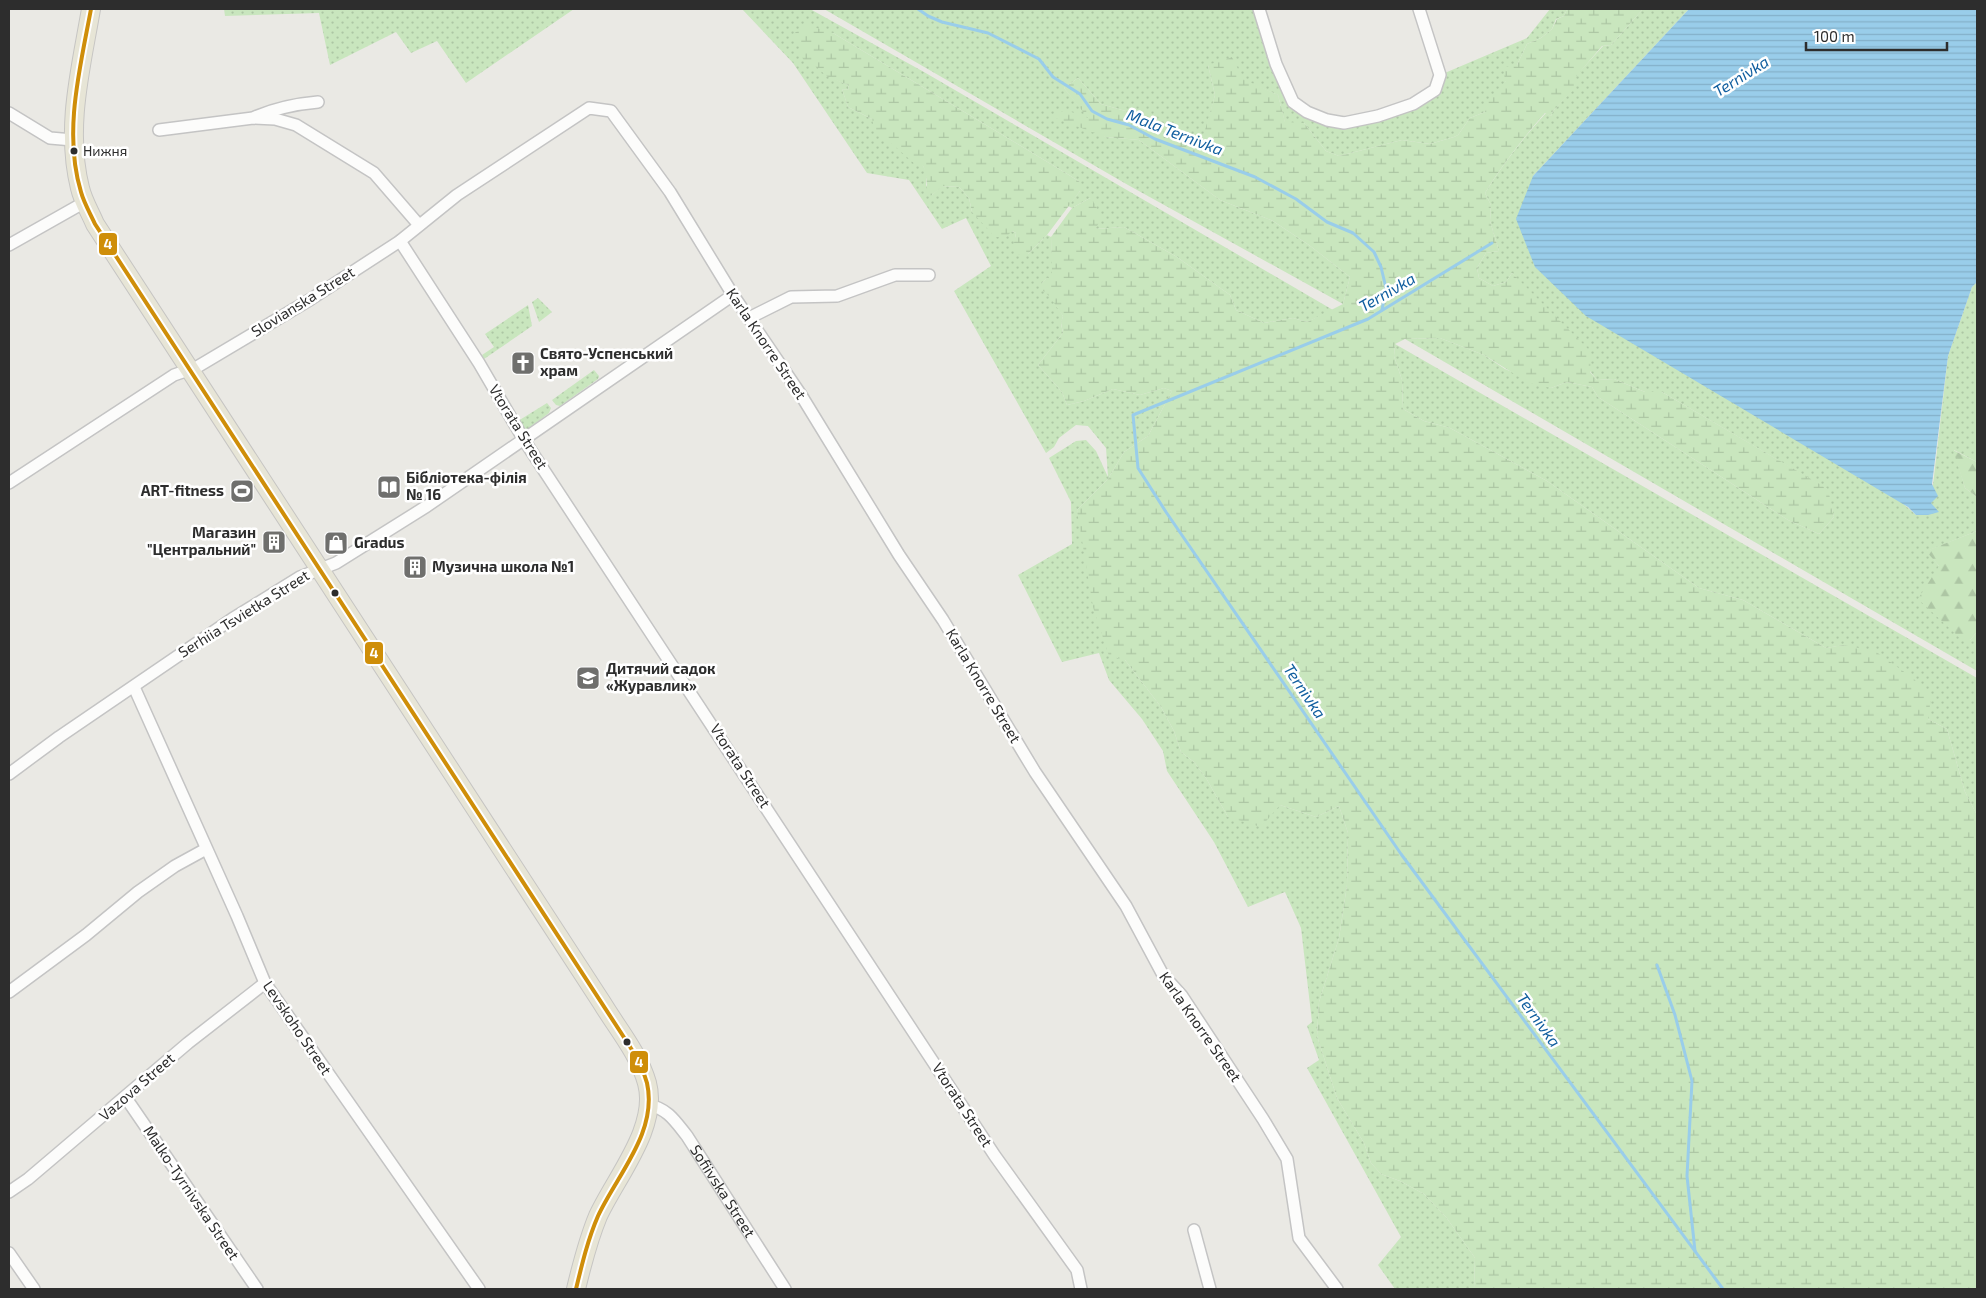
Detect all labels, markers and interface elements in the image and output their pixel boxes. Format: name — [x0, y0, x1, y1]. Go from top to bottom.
scale bar — [1806, 20, 1947, 52]
text: 100 m — [1814, 27, 1855, 45]
water label: Ternivka — [1710, 51, 1772, 100]
water label: Mala Ternivka — [1124, 104, 1226, 159]
place label: Нижня — [83, 142, 127, 159]
marker: Нижня — [69, 146, 79, 156]
line badge: 4 — [98, 232, 118, 256]
text: 4 — [104, 235, 113, 252]
street label: Slovianska Street — [247, 262, 358, 340]
water label: Ternivka — [1355, 268, 1418, 315]
street label: Karla Knorre Street — [723, 284, 811, 403]
place label: Свято-Успенський храм — [540, 344, 673, 379]
church icon: Свято-Успенський храм — [510, 350, 536, 376]
street label: Vtorata Street — [486, 381, 552, 472]
place label: Бібліотека-філія № 16 — [406, 468, 527, 503]
library icon: Бібліотека-філія № 16 — [376, 474, 402, 500]
sports icon: ART-fitness — [229, 478, 255, 504]
place label: ART-fitness — [141, 481, 224, 499]
place label: Магазин "Центральний" — [147, 523, 256, 558]
building icon: Магазин "Центральний" — [261, 529, 287, 555]
shop icon: Gradus — [323, 530, 349, 556]
place label: Gradus — [354, 533, 404, 551]
building icon: Музична школа №1 — [402, 554, 428, 580]
place label: Музична школа №1 — [432, 557, 574, 575]
street label: Serhiia Tsvietka Street — [175, 565, 313, 661]
unlabelled marker — [330, 588, 340, 598]
street label: Karla Knorre Street — [943, 625, 1025, 746]
line badge: 4 — [364, 641, 384, 665]
text: 4 — [370, 644, 379, 661]
place label: Дитячий садок «Журавлик» — [606, 659, 716, 694]
water label: Ternivka — [1280, 660, 1331, 722]
school or university icon: Дитячий садок «Журавлик» — [575, 665, 601, 691]
street label: Vtorata Street — [707, 720, 775, 811]
street label: Karla Knorre Street — [1156, 968, 1246, 1085]
street label: Levskoho Street — [260, 977, 336, 1078]
water label: Ternivka — [1514, 989, 1565, 1050]
unlabelled marker — [622, 1037, 632, 1047]
street label: Vazova Street — [95, 1048, 178, 1124]
line badge: 4 — [629, 1050, 649, 1074]
text: 4 — [635, 1053, 644, 1070]
street label: Vtorata Street — [929, 1059, 997, 1150]
street label: Malko-Tyrnivska Street — [140, 1122, 244, 1263]
street label: Sofiivska Street — [687, 1141, 760, 1241]

